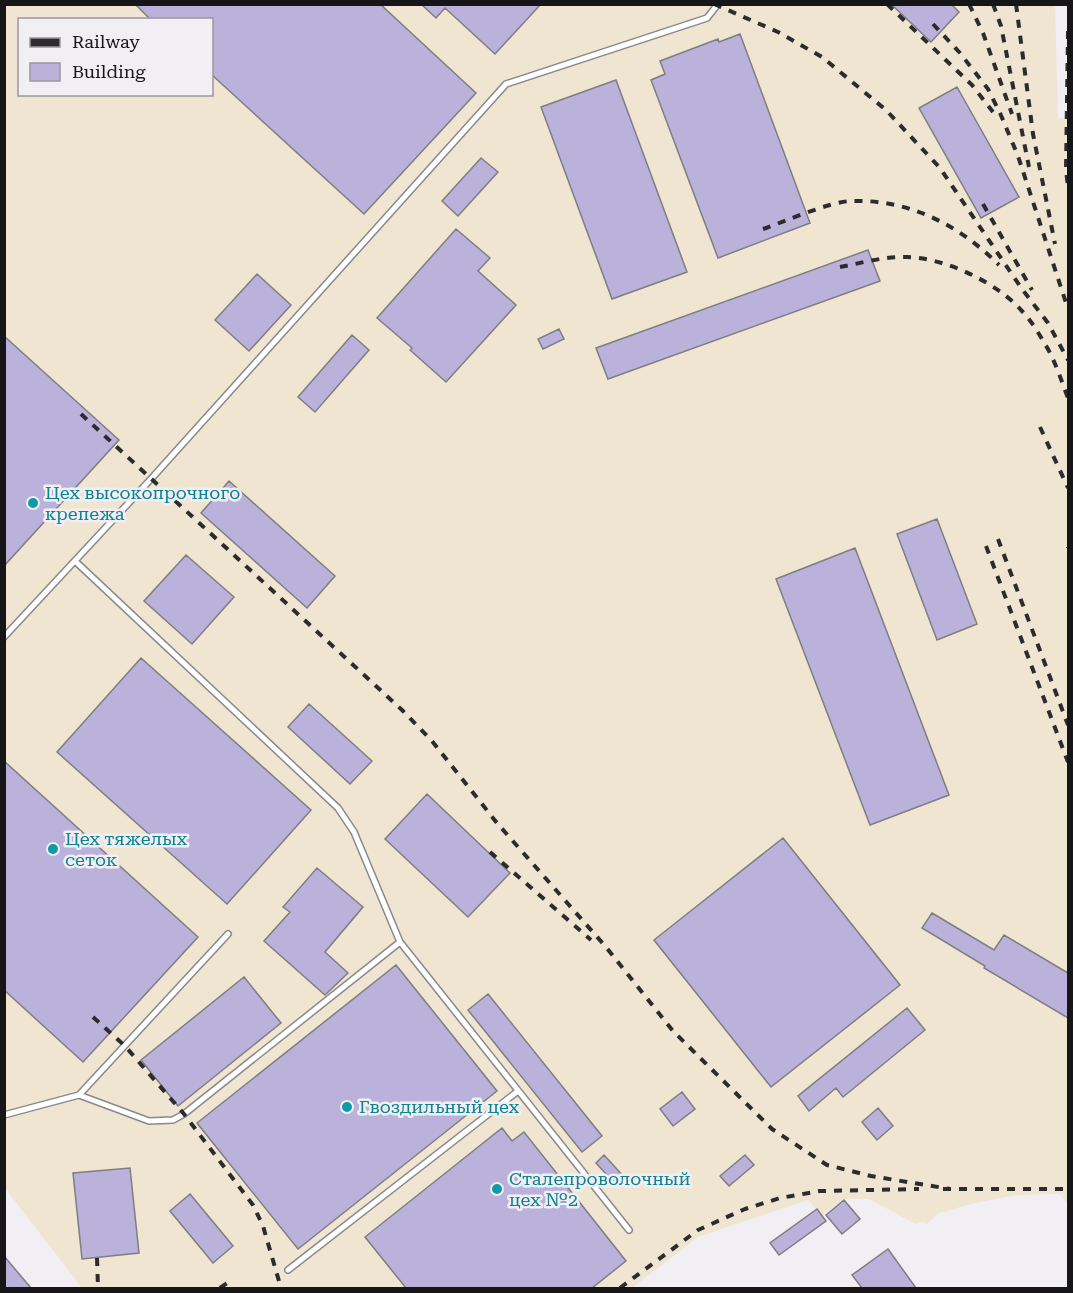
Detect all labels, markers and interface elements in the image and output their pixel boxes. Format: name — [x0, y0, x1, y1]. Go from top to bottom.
legend — [18, 18, 213, 96]
text: Railway — [72, 31, 140, 52]
text: Building — [72, 61, 146, 82]
place label: Цех высокопрочного крепежа — [45, 482, 240, 524]
marker: Цех высокопрочного крепежа — [26, 496, 40, 510]
place label: Цех тяжелых сеток — [65, 828, 188, 870]
marker: Цех тяжелых сеток — [46, 842, 60, 856]
place label: Гвоздильный цех — [359, 1096, 520, 1117]
marker: Гвоздильный цех — [340, 1100, 354, 1114]
place label: Сталепроволочный цех №2 — [509, 1168, 691, 1210]
marker: Сталепроволочный цех №2 — [490, 1182, 504, 1196]

